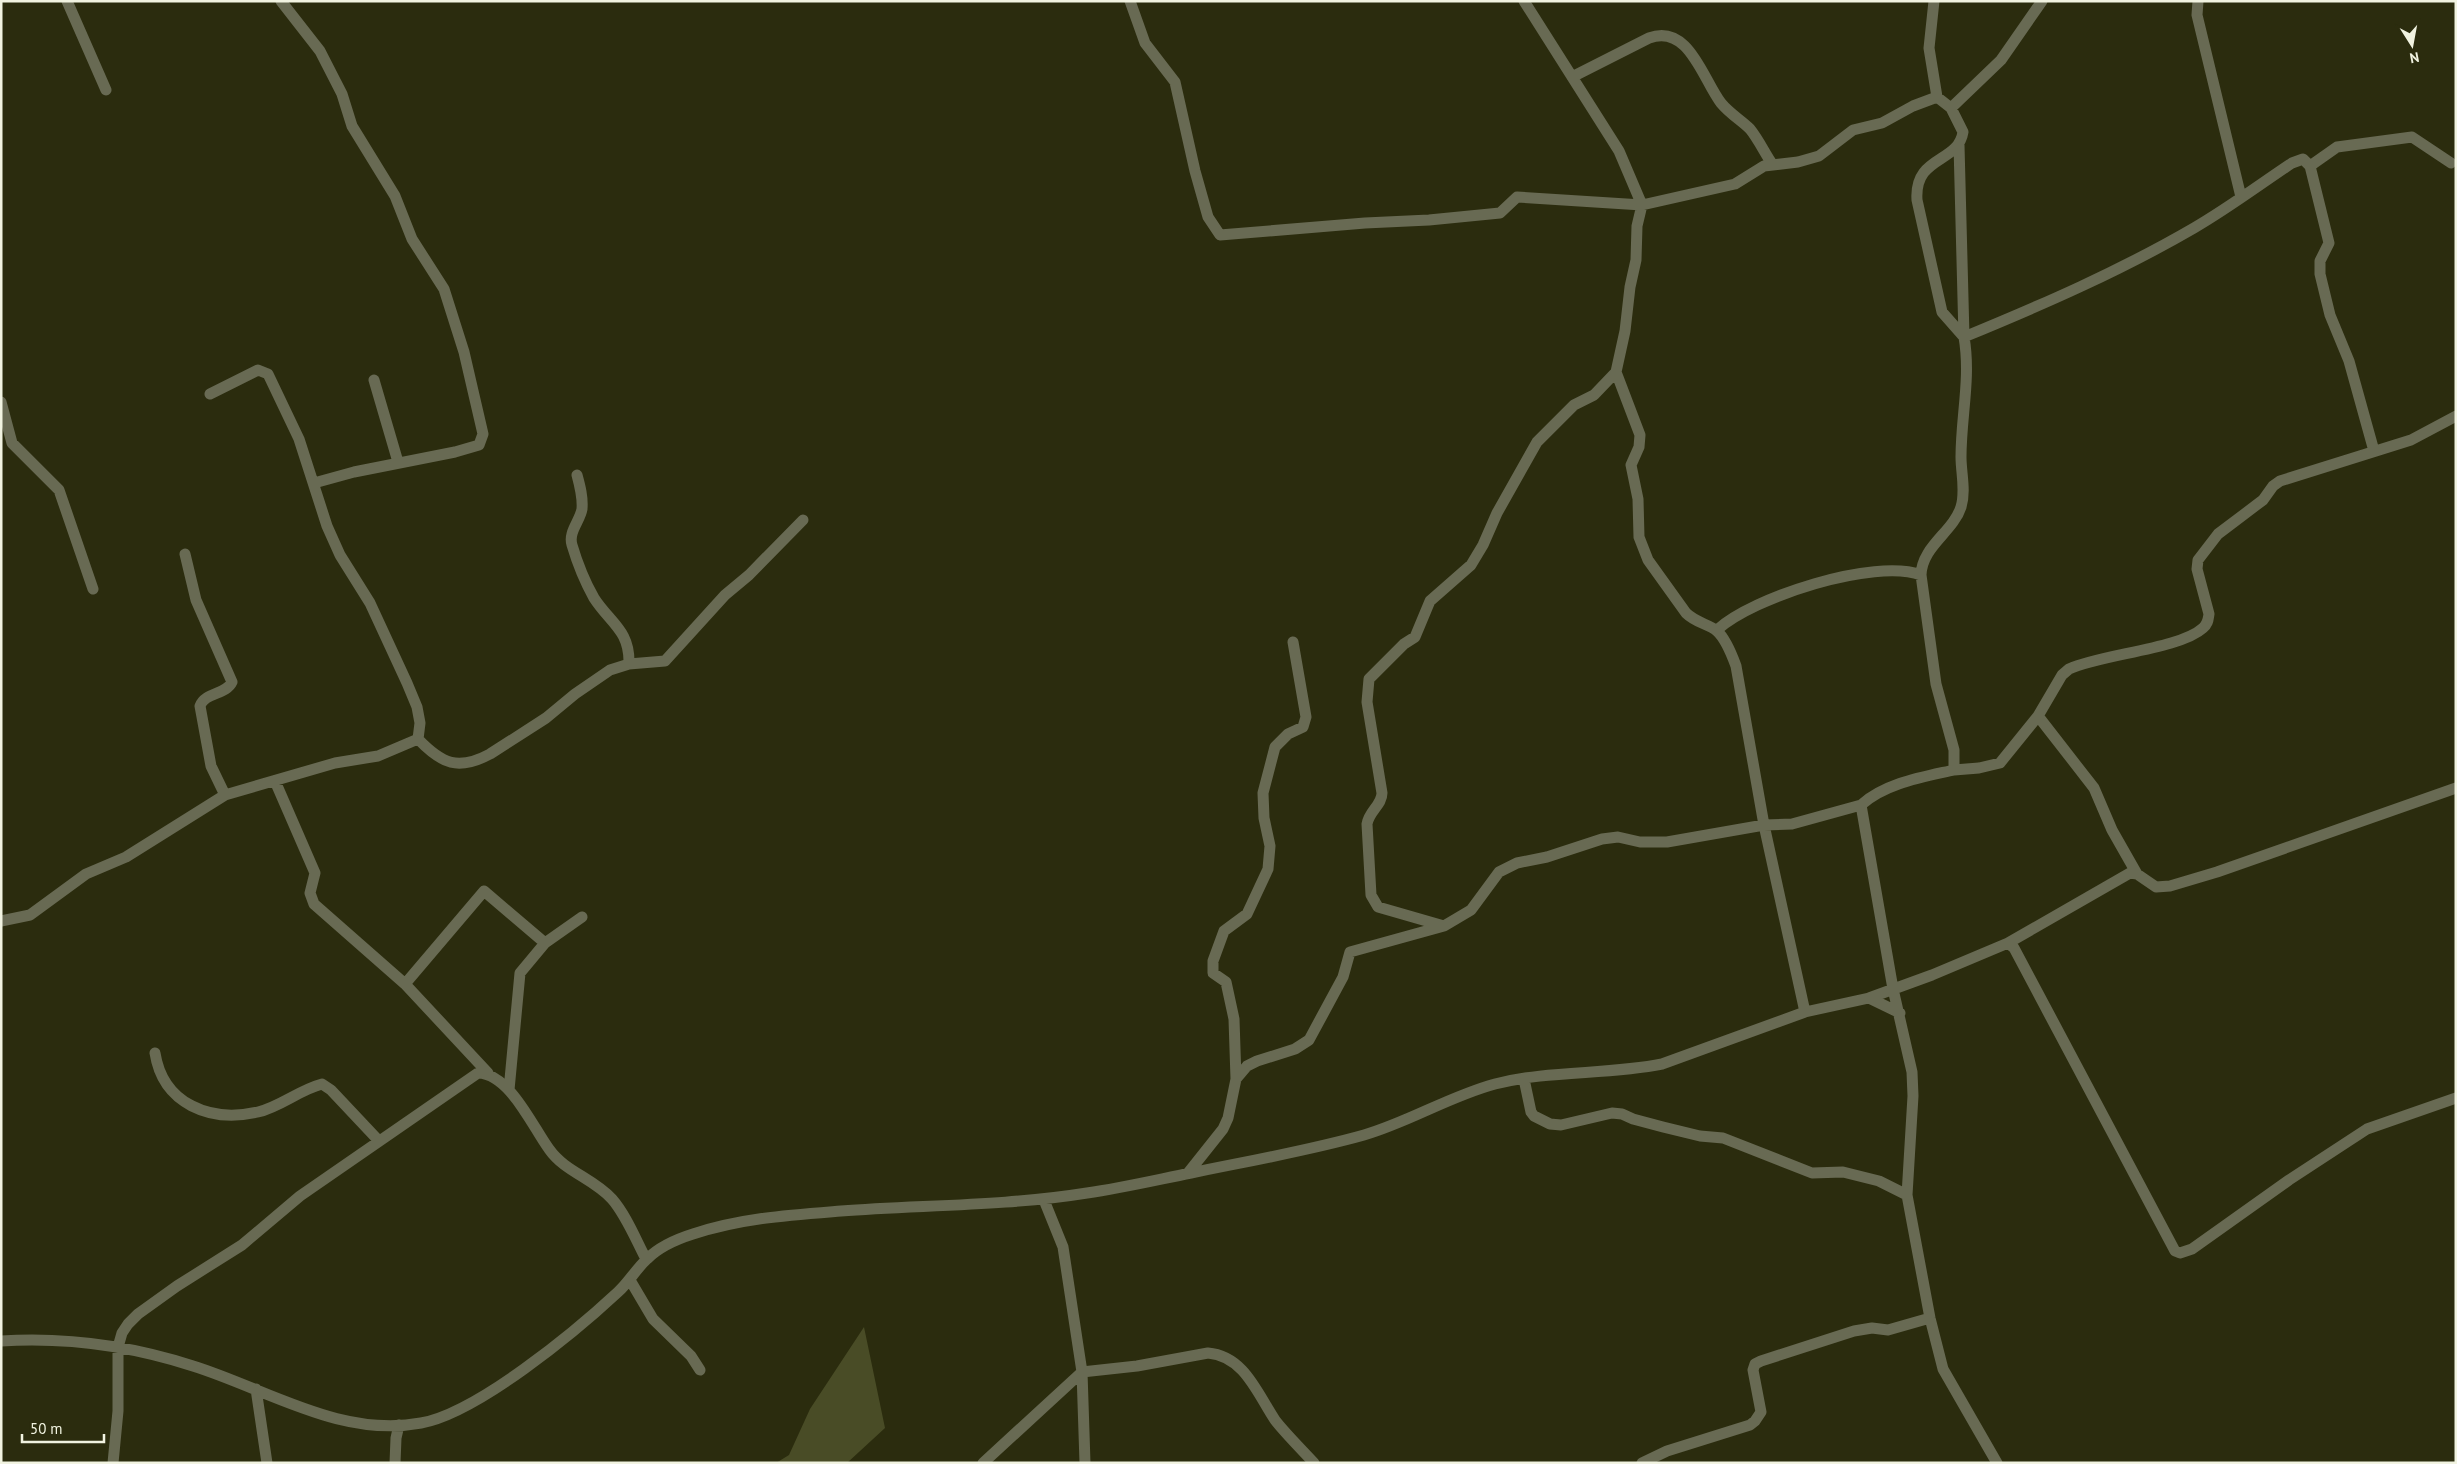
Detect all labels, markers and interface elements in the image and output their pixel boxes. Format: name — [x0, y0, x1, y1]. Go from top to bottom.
north arrow — [2387, 20, 2437, 70]
text: N — [2408, 48, 2421, 67]
scale bar — [22, 1412, 105, 1444]
text: 50 m — [30, 1419, 63, 1438]

